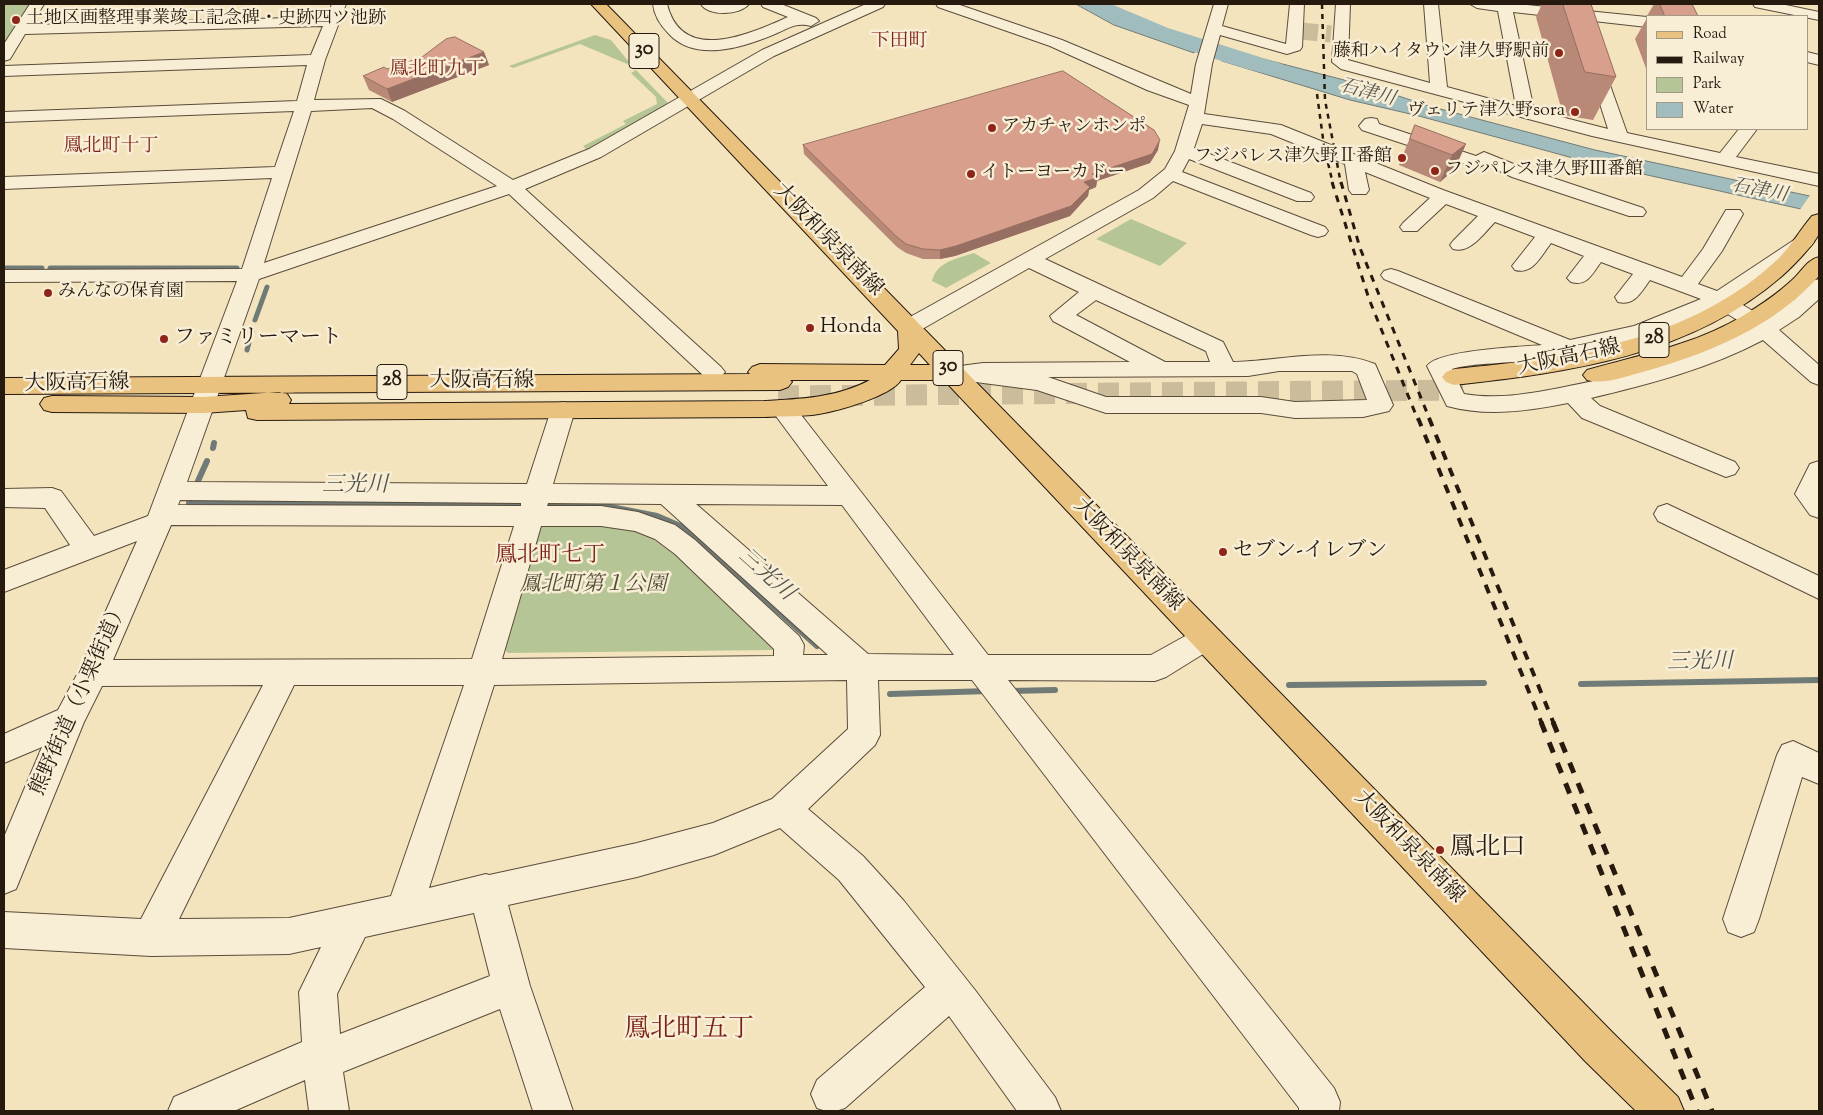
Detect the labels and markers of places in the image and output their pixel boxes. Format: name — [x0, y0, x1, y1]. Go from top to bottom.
place label: 土地区画整理事業竣工記念碑・史跡四ツ池跡 — [26, 9, 386, 31]
marker: 土地区画整理事業竣工記念碑・史跡四ツ池跡 — [10, 14, 22, 26]
place label: 藤和ハイタウン津久野駅前 — [1333, 42, 1549, 64]
marker: 藤和ハイタウン津久野駅前 — [1553, 47, 1565, 59]
place label: ヴェリテ津久野sora — [1407, 101, 1565, 123]
marker: ヴェリテ津久野sora — [1569, 106, 1581, 118]
place label: アカチャンホンポ — [1002, 117, 1146, 139]
marker: アカチャンホンポ — [986, 122, 998, 134]
place label: フジパレス津久野Ⅱ番館 — [1194, 147, 1392, 169]
marker: フジパレス津久野Ⅱ番館 — [1396, 152, 1408, 164]
place label: フジパレス津久野Ⅲ番館 — [1445, 160, 1643, 182]
place label: イトーヨーカドー — [981, 163, 1125, 185]
marker: フジパレス津久野Ⅲ番館 — [1429, 165, 1441, 177]
marker: イトーヨーカドー — [965, 168, 977, 180]
place label: みんなの保育園 — [58, 282, 184, 304]
marker: みんなの保育園 — [42, 287, 54, 299]
place label: Honda — [820, 315, 882, 341]
marker: Honda — [804, 322, 816, 334]
place label: ファミリーマート — [174, 326, 342, 352]
marker: ファミリーマート — [158, 333, 170, 345]
place label: セブン-イレブン — [1233, 539, 1387, 565]
marker: セブン-イレブン — [1217, 546, 1229, 558]
place label: 鳳北口 — [1450, 835, 1525, 865]
marker: 鳳北口 — [1434, 844, 1446, 856]

